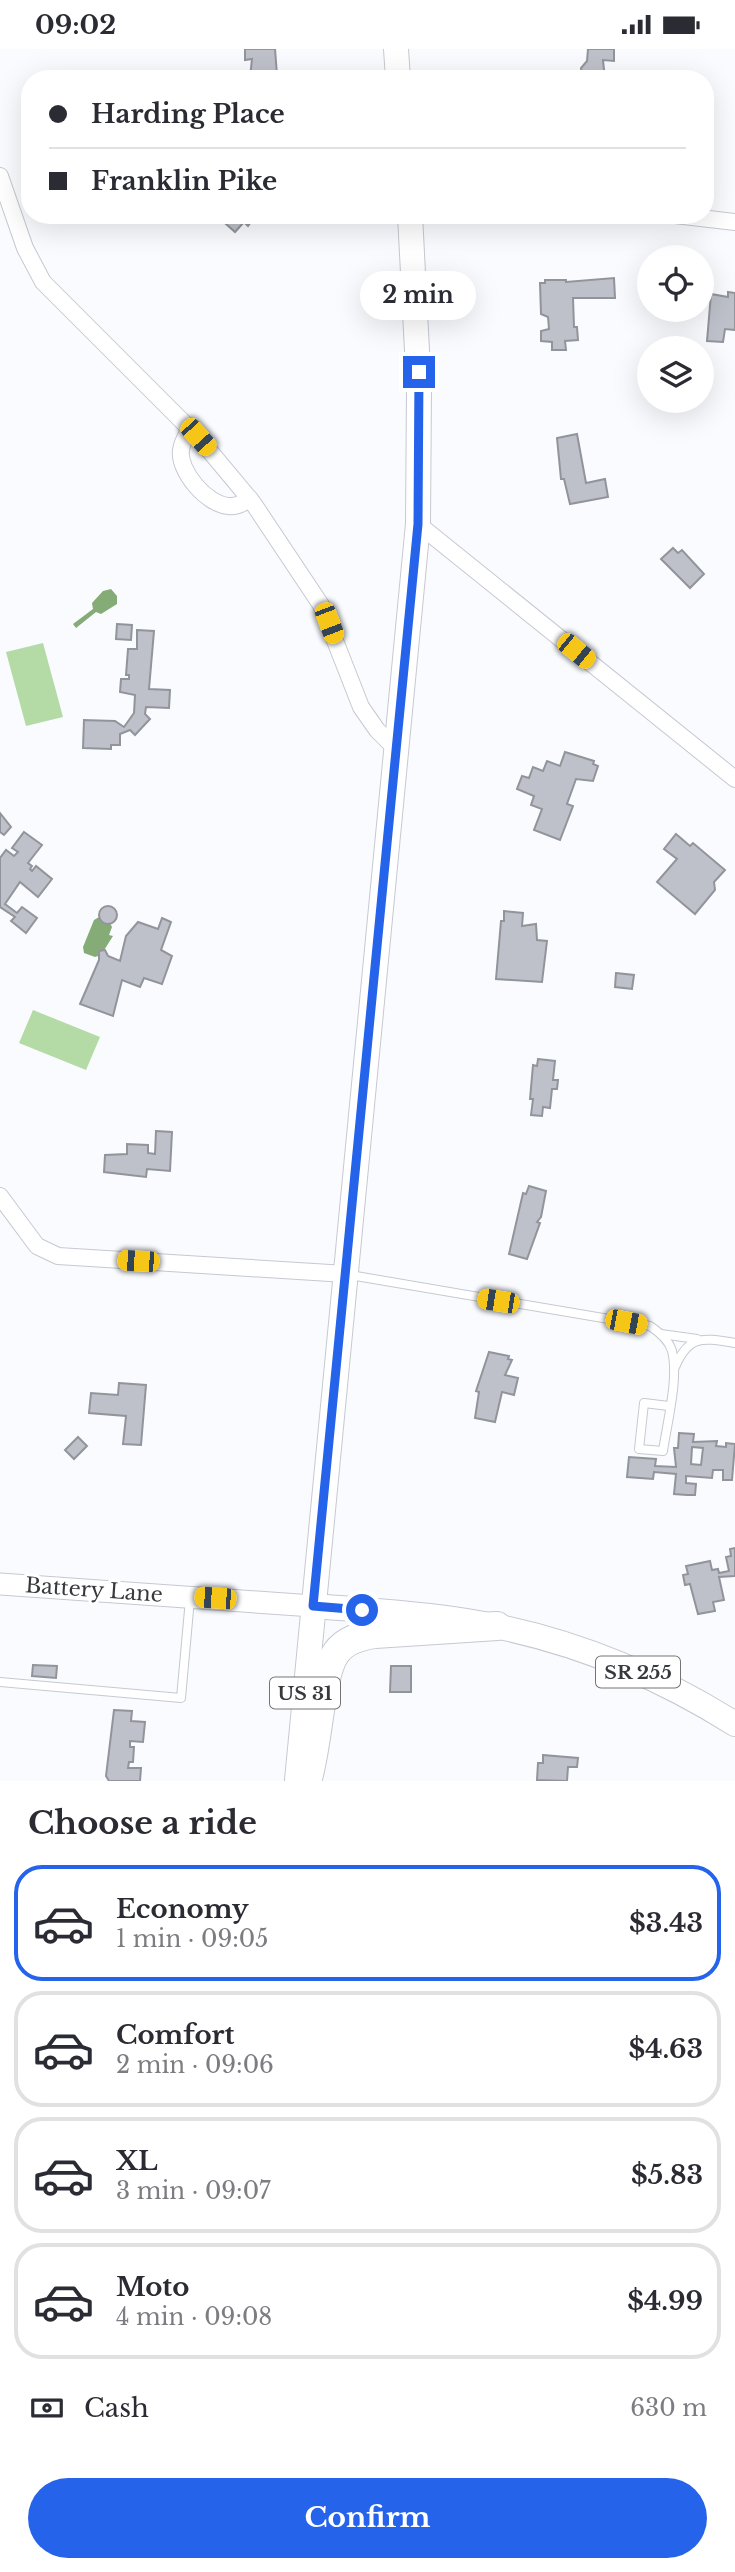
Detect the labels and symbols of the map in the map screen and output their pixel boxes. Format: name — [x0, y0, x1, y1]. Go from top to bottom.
callout: 2 min — [361, 271, 477, 319]
route end — [403, 356, 435, 388]
car — [177, 414, 220, 460]
car — [312, 600, 347, 646]
car — [554, 630, 599, 672]
car — [117, 1249, 160, 1273]
car — [476, 1287, 521, 1315]
car — [604, 1308, 649, 1336]
street label: Battery Lane — [24, 1572, 164, 1608]
car — [194, 1586, 237, 1610]
route start — [346, 1594, 378, 1626]
road number: SR 255 — [596, 1657, 680, 1687]
road number: US 31 — [270, 1677, 340, 1709]

